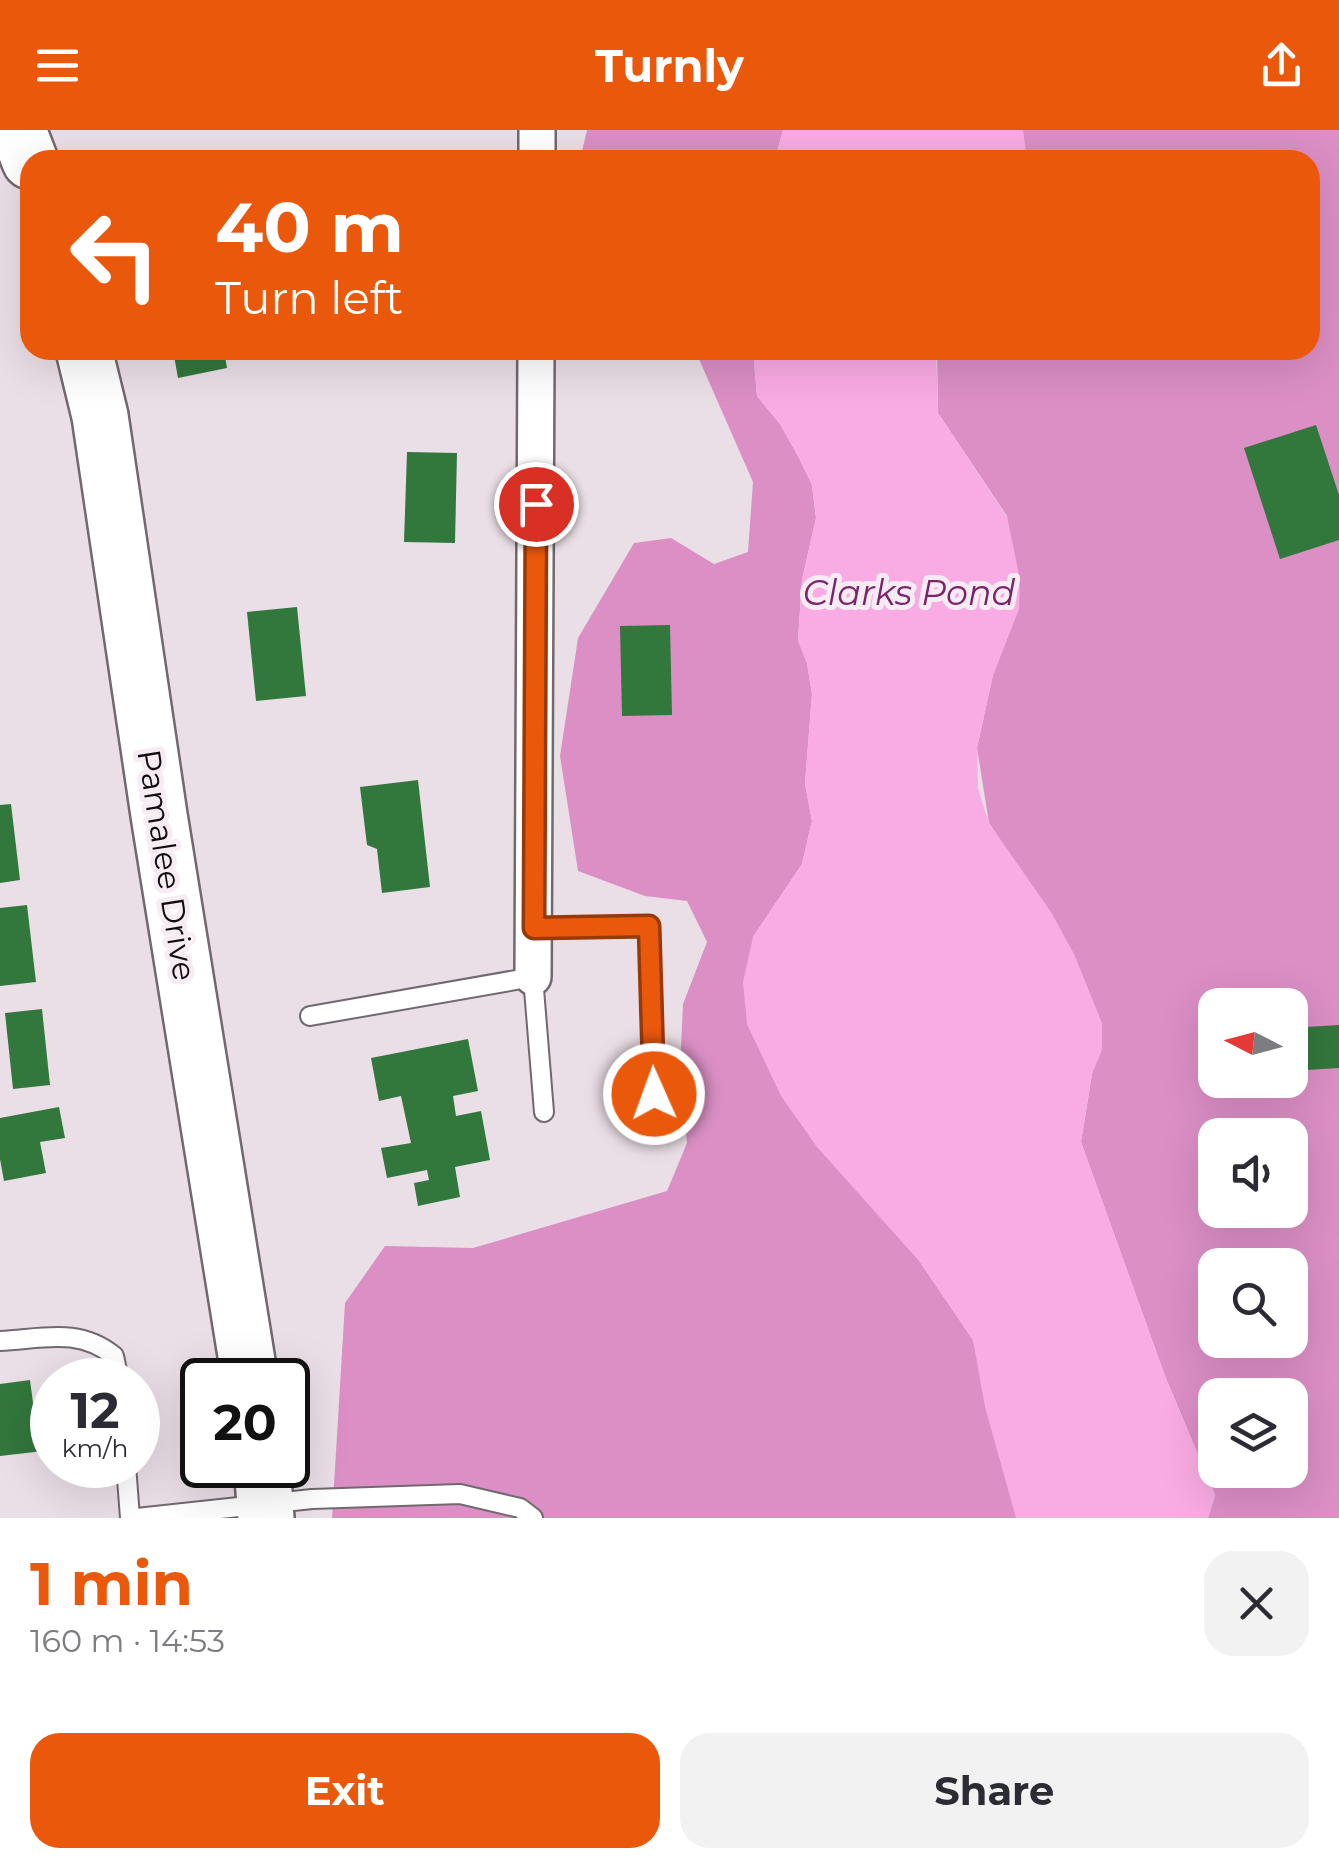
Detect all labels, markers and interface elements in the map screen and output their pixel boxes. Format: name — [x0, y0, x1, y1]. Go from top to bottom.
icon: menu — [30, 38, 85, 93]
text: Turnly — [595, 38, 744, 93]
icon: share — [1254, 38, 1309, 93]
text: 40 m — [215, 184, 404, 270]
icon: left — [50, 190, 180, 320]
text: Turn left — [215, 270, 403, 325]
pin — [494, 462, 579, 547]
icon: arrive — [509, 477, 564, 532]
water label: Clarks Pond — [803, 571, 1016, 614]
street label: Pamalee Drive — [129, 747, 205, 983]
north arrow — [1198, 988, 1308, 1098]
map controls — [1198, 988, 1308, 1488]
position arrow — [602, 1042, 706, 1146]
button: sound — [1198, 1118, 1308, 1228]
button: search — [1198, 1248, 1308, 1358]
speed limit sign: 20 — [180, 1358, 310, 1488]
button: layers — [1198, 1378, 1308, 1488]
text: 12 — [70, 1380, 120, 1441]
text: km/h — [62, 1433, 128, 1463]
text: 1 min — [30, 1547, 193, 1620]
button: close — [1204, 1551, 1309, 1656]
text: 160 m · 14:53 — [30, 1621, 225, 1660]
button: Exit — [30, 1733, 660, 1848]
button: Share — [680, 1733, 1309, 1848]

